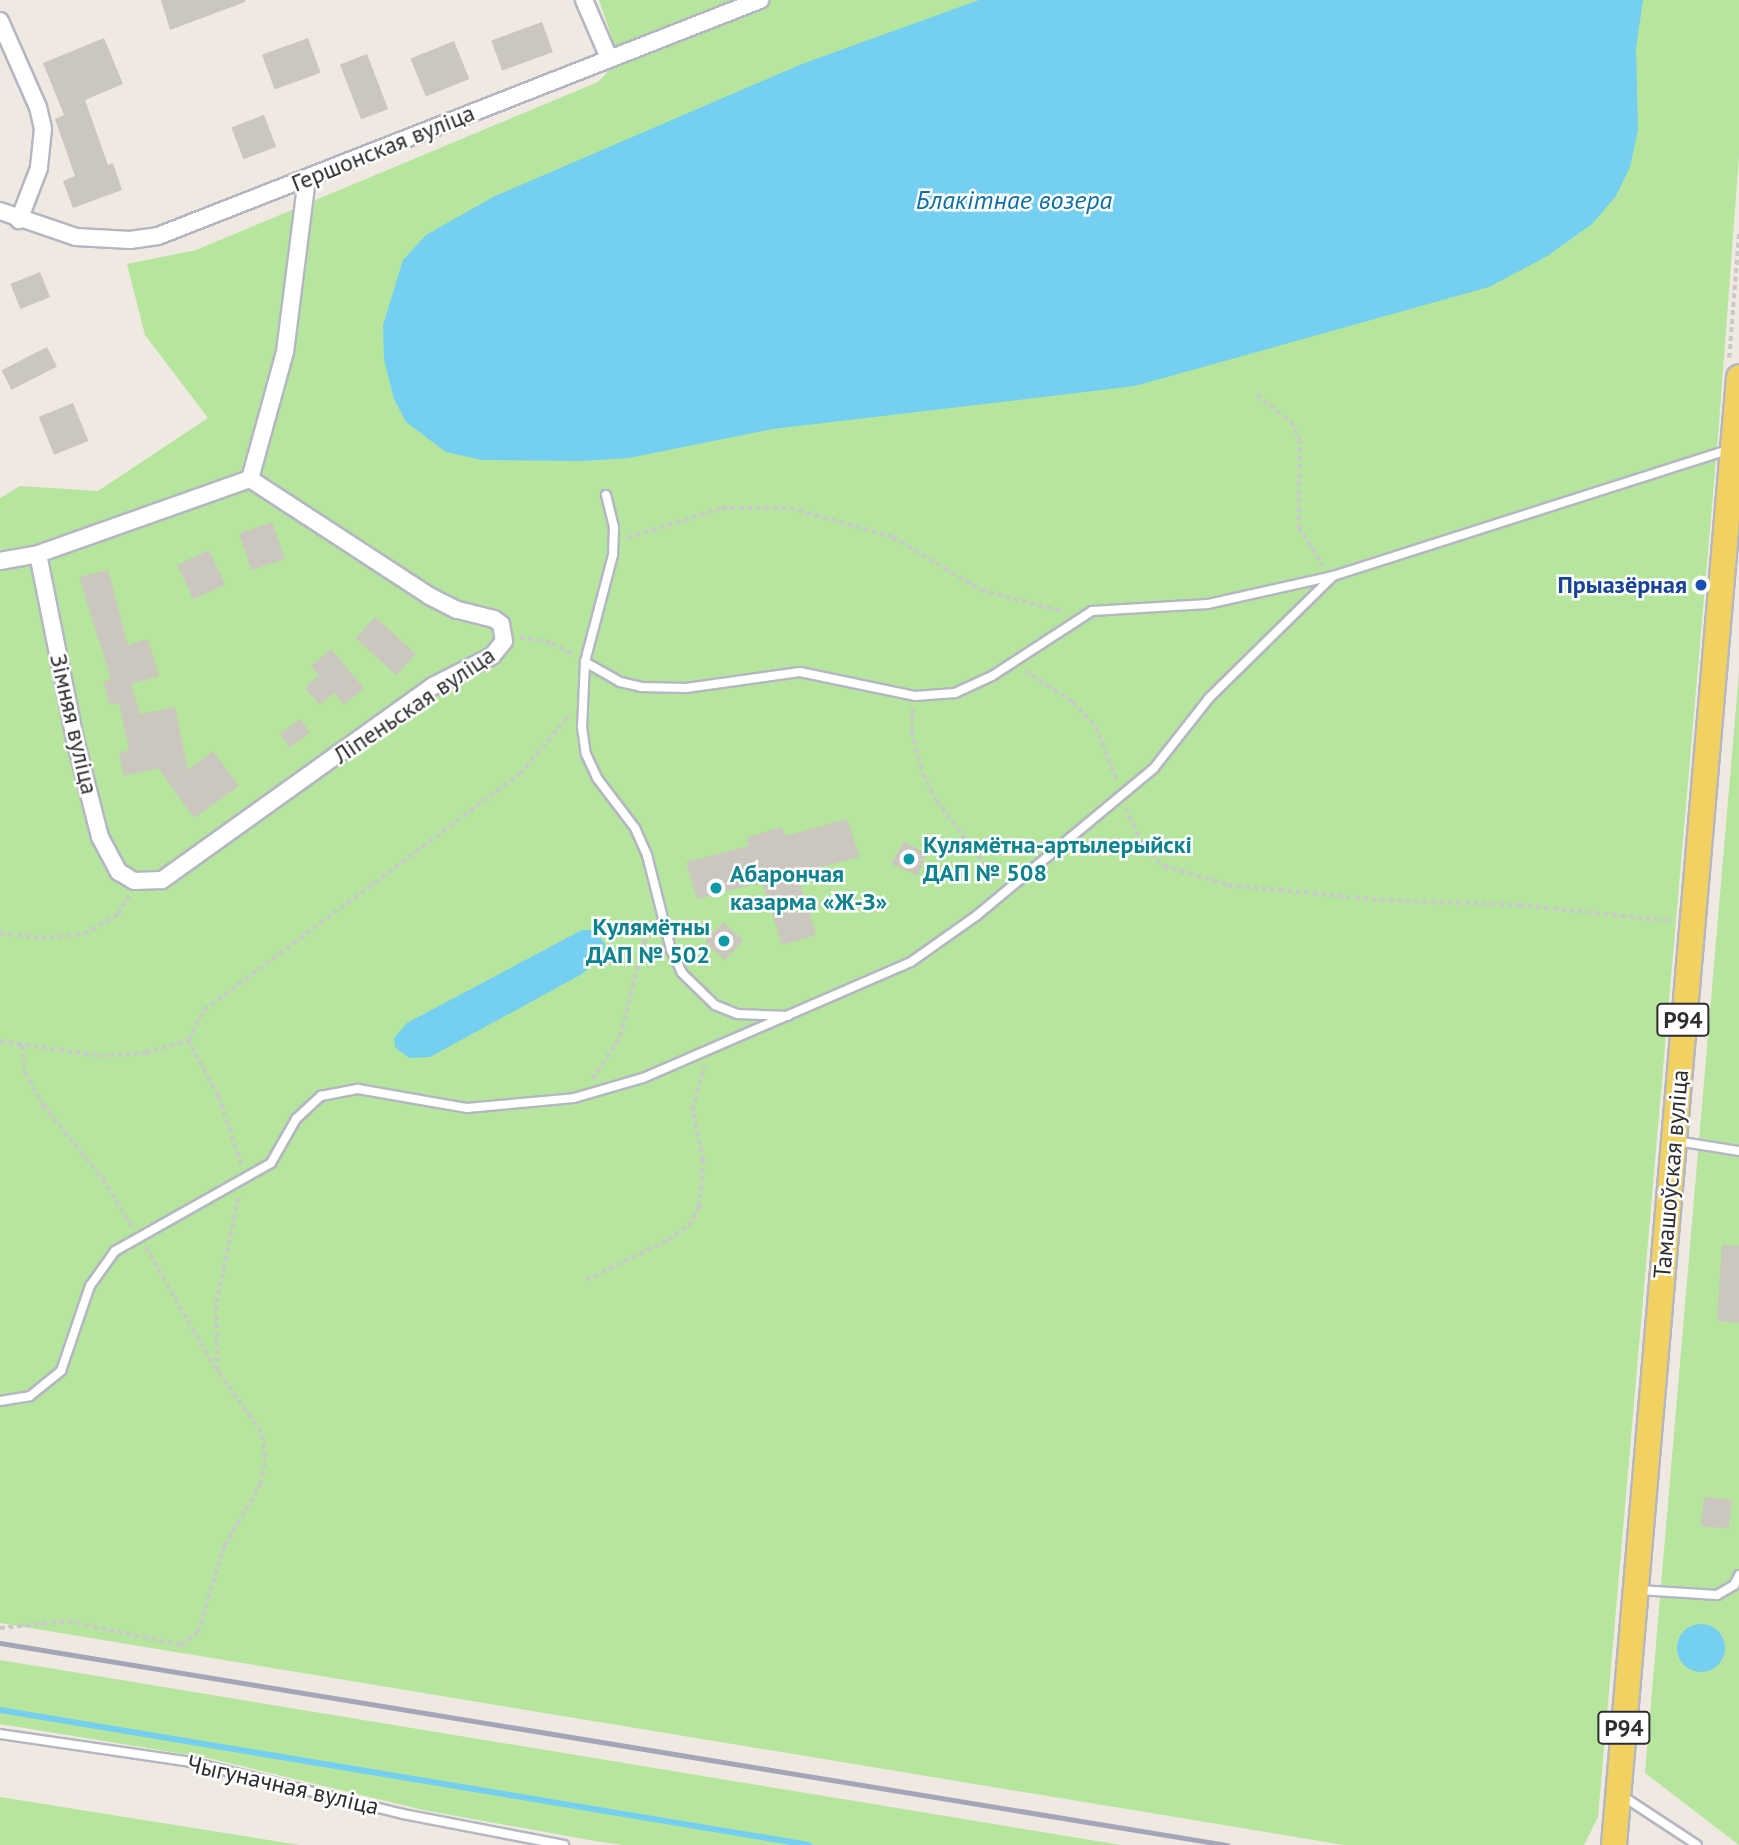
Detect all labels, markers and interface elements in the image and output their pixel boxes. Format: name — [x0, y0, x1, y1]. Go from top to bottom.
street label: Гершонская вуліца — [287, 98, 479, 198]
water label: Блакітнае возера — [916, 184, 1112, 216]
place label: Прыазёрная — [1558, 571, 1687, 599]
marker: Прыазёрная — [1693, 577, 1709, 593]
street label: Ліпеньская вуліца — [328, 640, 500, 770]
street label: Зімняя вуліца — [44, 651, 104, 797]
place label: Кулямётна-артылерыйскі ДАП № 508 — [923, 831, 1192, 887]
marker: Кулямётна-артылерыйскі ДАП № 508 — [901, 851, 917, 867]
place label: Абарончая казарма «Ж-З» — [730, 860, 887, 916]
marker: Абарончая казарма «Ж-З» — [708, 880, 724, 896]
place label: Кулямётны ДАП № 502 — [586, 913, 710, 969]
marker: Кулямётны ДАП № 502 — [716, 933, 732, 949]
road number: Р94 — [1655, 1001, 1711, 1040]
street label: Тамашоўская вуліца — [1648, 1068, 1694, 1280]
road number: Р94 — [1596, 1708, 1652, 1748]
street label: Чыгуначная вуліца — [184, 1749, 382, 1821]

